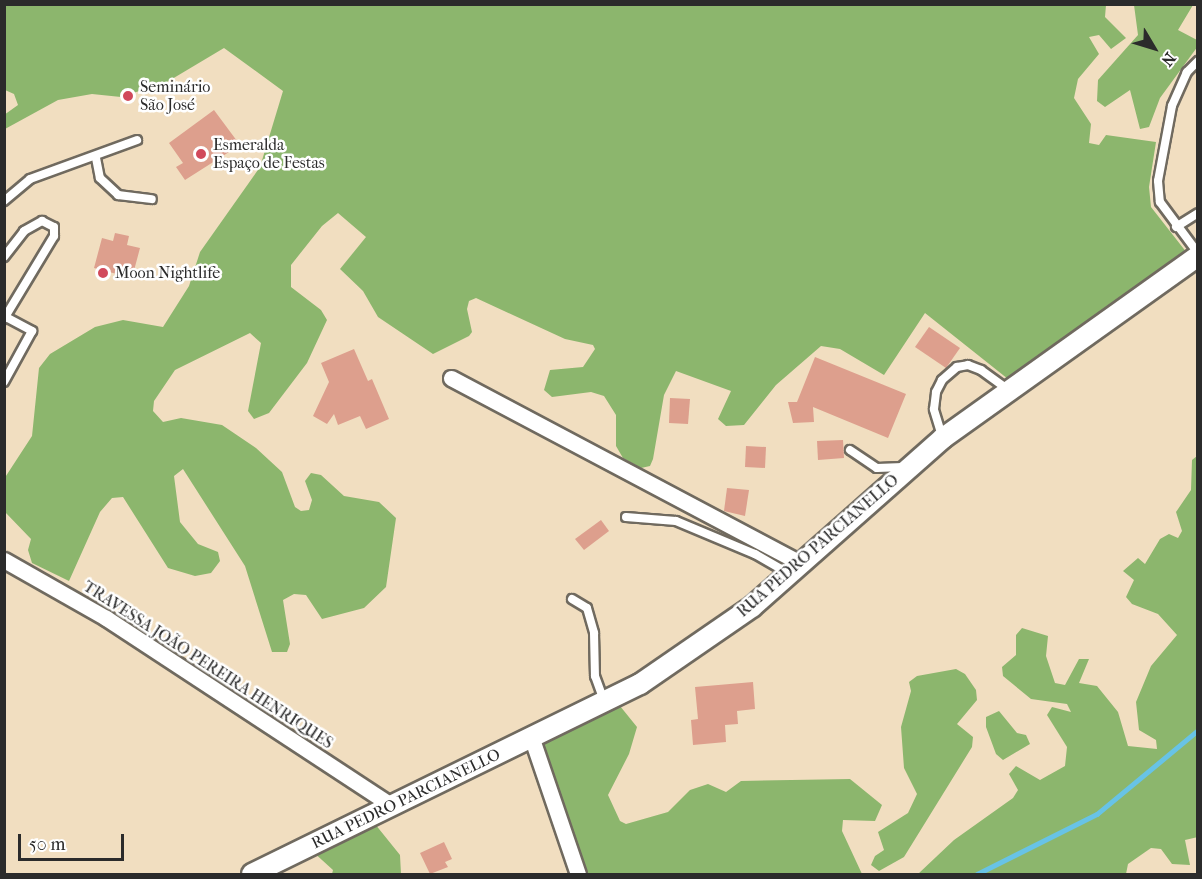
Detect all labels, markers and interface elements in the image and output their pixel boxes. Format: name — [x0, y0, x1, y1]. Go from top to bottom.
north arrow — [1124, 18, 1184, 78]
text: N — [1157, 49, 1180, 70]
place label: Seminário São José — [140, 77, 210, 115]
marker: Seminário São José — [121, 89, 135, 103]
place label: Esmeralda Espaço de Festas — [213, 135, 325, 173]
marker: Esmeralda Espaço de Festas — [194, 147, 208, 161]
place label: Moon Nightlife — [115, 263, 220, 283]
marker: Moon Nightlife — [96, 266, 110, 280]
street label: RUA PEDRO PARCIANELLO — [733, 471, 903, 621]
street label: TRAVESSA JOÃO PEREIRA HENRIQUES — [80, 577, 336, 753]
street label: RUA PEDRO PARCIANELLO — [308, 745, 504, 853]
scale bar — [21, 822, 128, 860]
text: 50 m — [29, 834, 65, 855]

